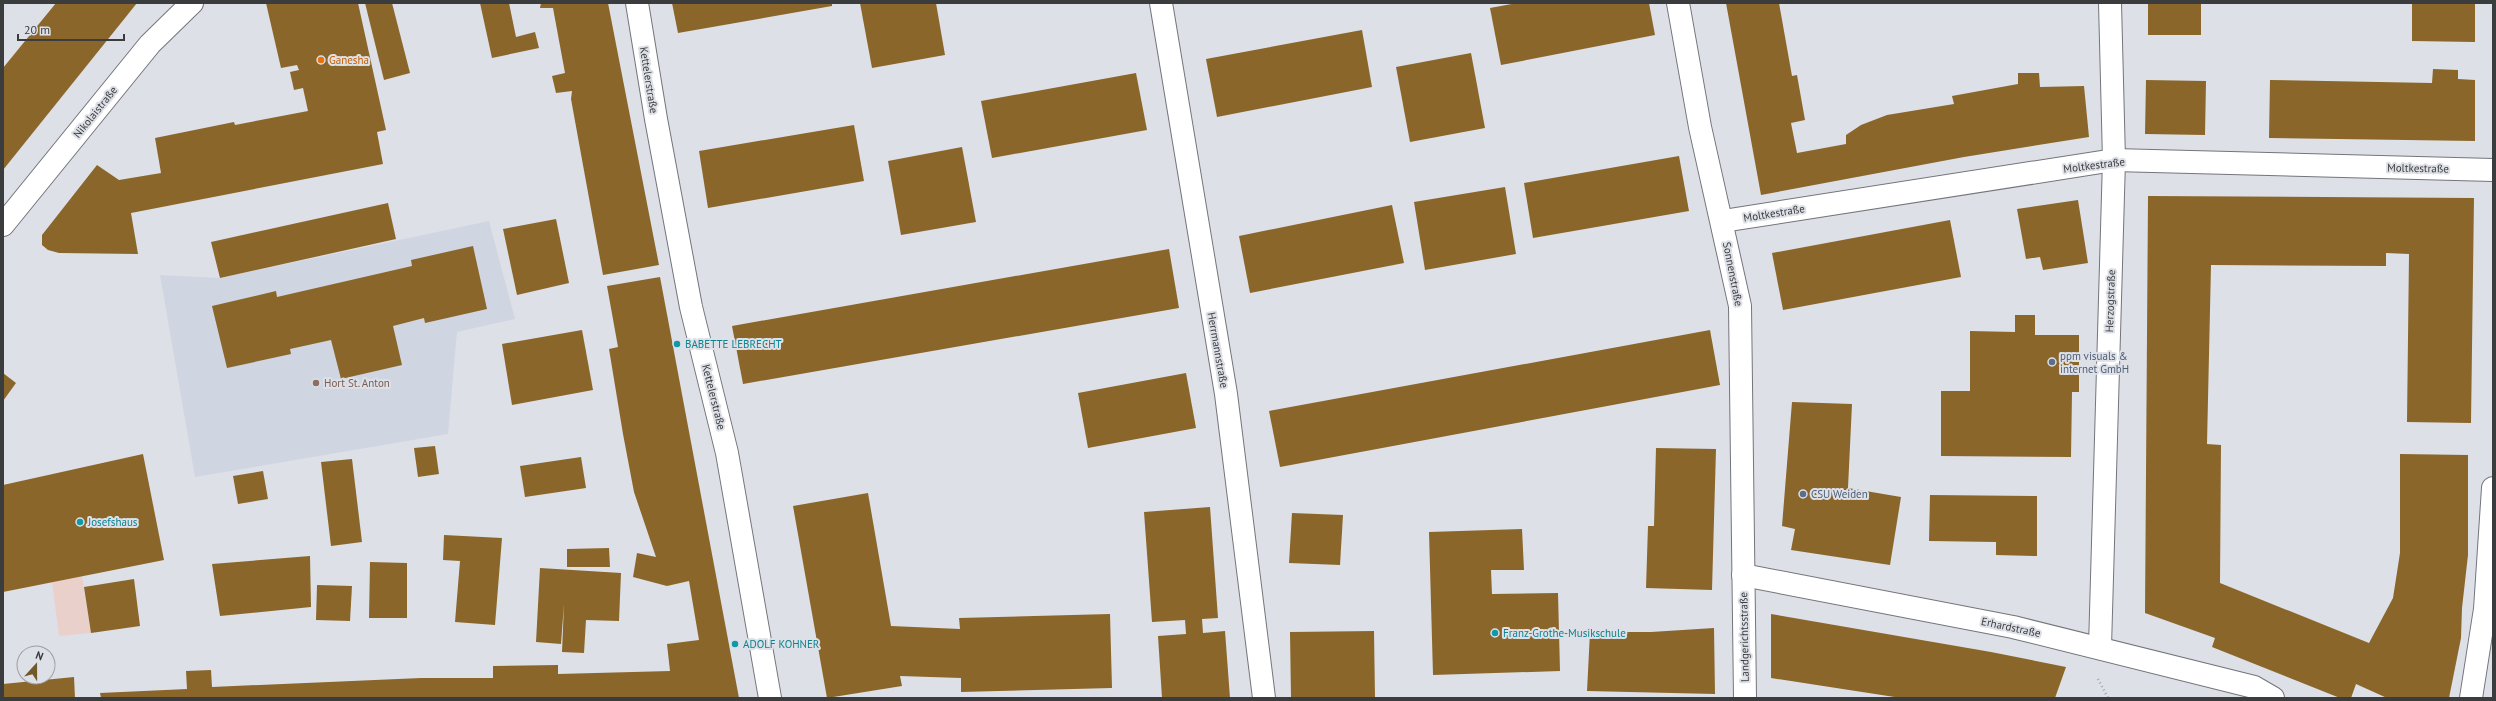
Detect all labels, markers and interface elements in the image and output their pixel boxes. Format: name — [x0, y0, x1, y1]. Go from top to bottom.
scale bar — [18, 16, 124, 42]
text: 20 m — [24, 22, 50, 37]
street label: Kettelerstraße — [637, 46, 661, 115]
place label: Ganesha — [329, 53, 369, 67]
marker: Ganesha — [316, 55, 326, 65]
street label: Nikolaistraße — [70, 83, 120, 141]
street label: Moltkestraße — [2062, 154, 2126, 176]
street label: Moltkestraße — [2387, 160, 2449, 176]
street label: Moltkestraße — [1742, 201, 1806, 225]
street label: Sonnenstraße — [1720, 241, 1746, 308]
street label: Herzogstraße — [2102, 269, 2118, 333]
street label: Herrmannstraße — [1204, 311, 1232, 389]
place label: BABETTE LEBRECHT — [685, 337, 782, 351]
marker: BABETTE LEBRECHT — [672, 339, 682, 349]
place label: ppm visuals & internet GmbH — [2060, 349, 2129, 376]
marker: ppm visuals & internet GmbH — [2047, 357, 2057, 367]
street label: Kettelerstraße — [699, 363, 729, 432]
place label: Hort St. Anton — [324, 376, 390, 390]
marker: Hort St. Anton — [311, 378, 321, 388]
place label: CSU Weiden — [1811, 487, 1868, 501]
marker: CSU Weiden — [1798, 489, 1808, 499]
place label: Josefshaus — [87, 515, 138, 529]
marker: Josefshaus — [75, 517, 85, 527]
street label: Landgerichtsstraße — [1736, 591, 1752, 682]
street label: Erhardstraße — [1980, 614, 2042, 640]
place label: Franz-Grothe-Musikschule — [1503, 626, 1626, 640]
marker: Franz-Grothe-Musikschule — [1490, 628, 1500, 638]
place label: ADOLF KOHNER — [743, 637, 820, 651]
marker: ADOLF KOHNER — [730, 639, 740, 649]
north arrow — [16, 645, 56, 685]
text: N — [34, 648, 45, 663]

